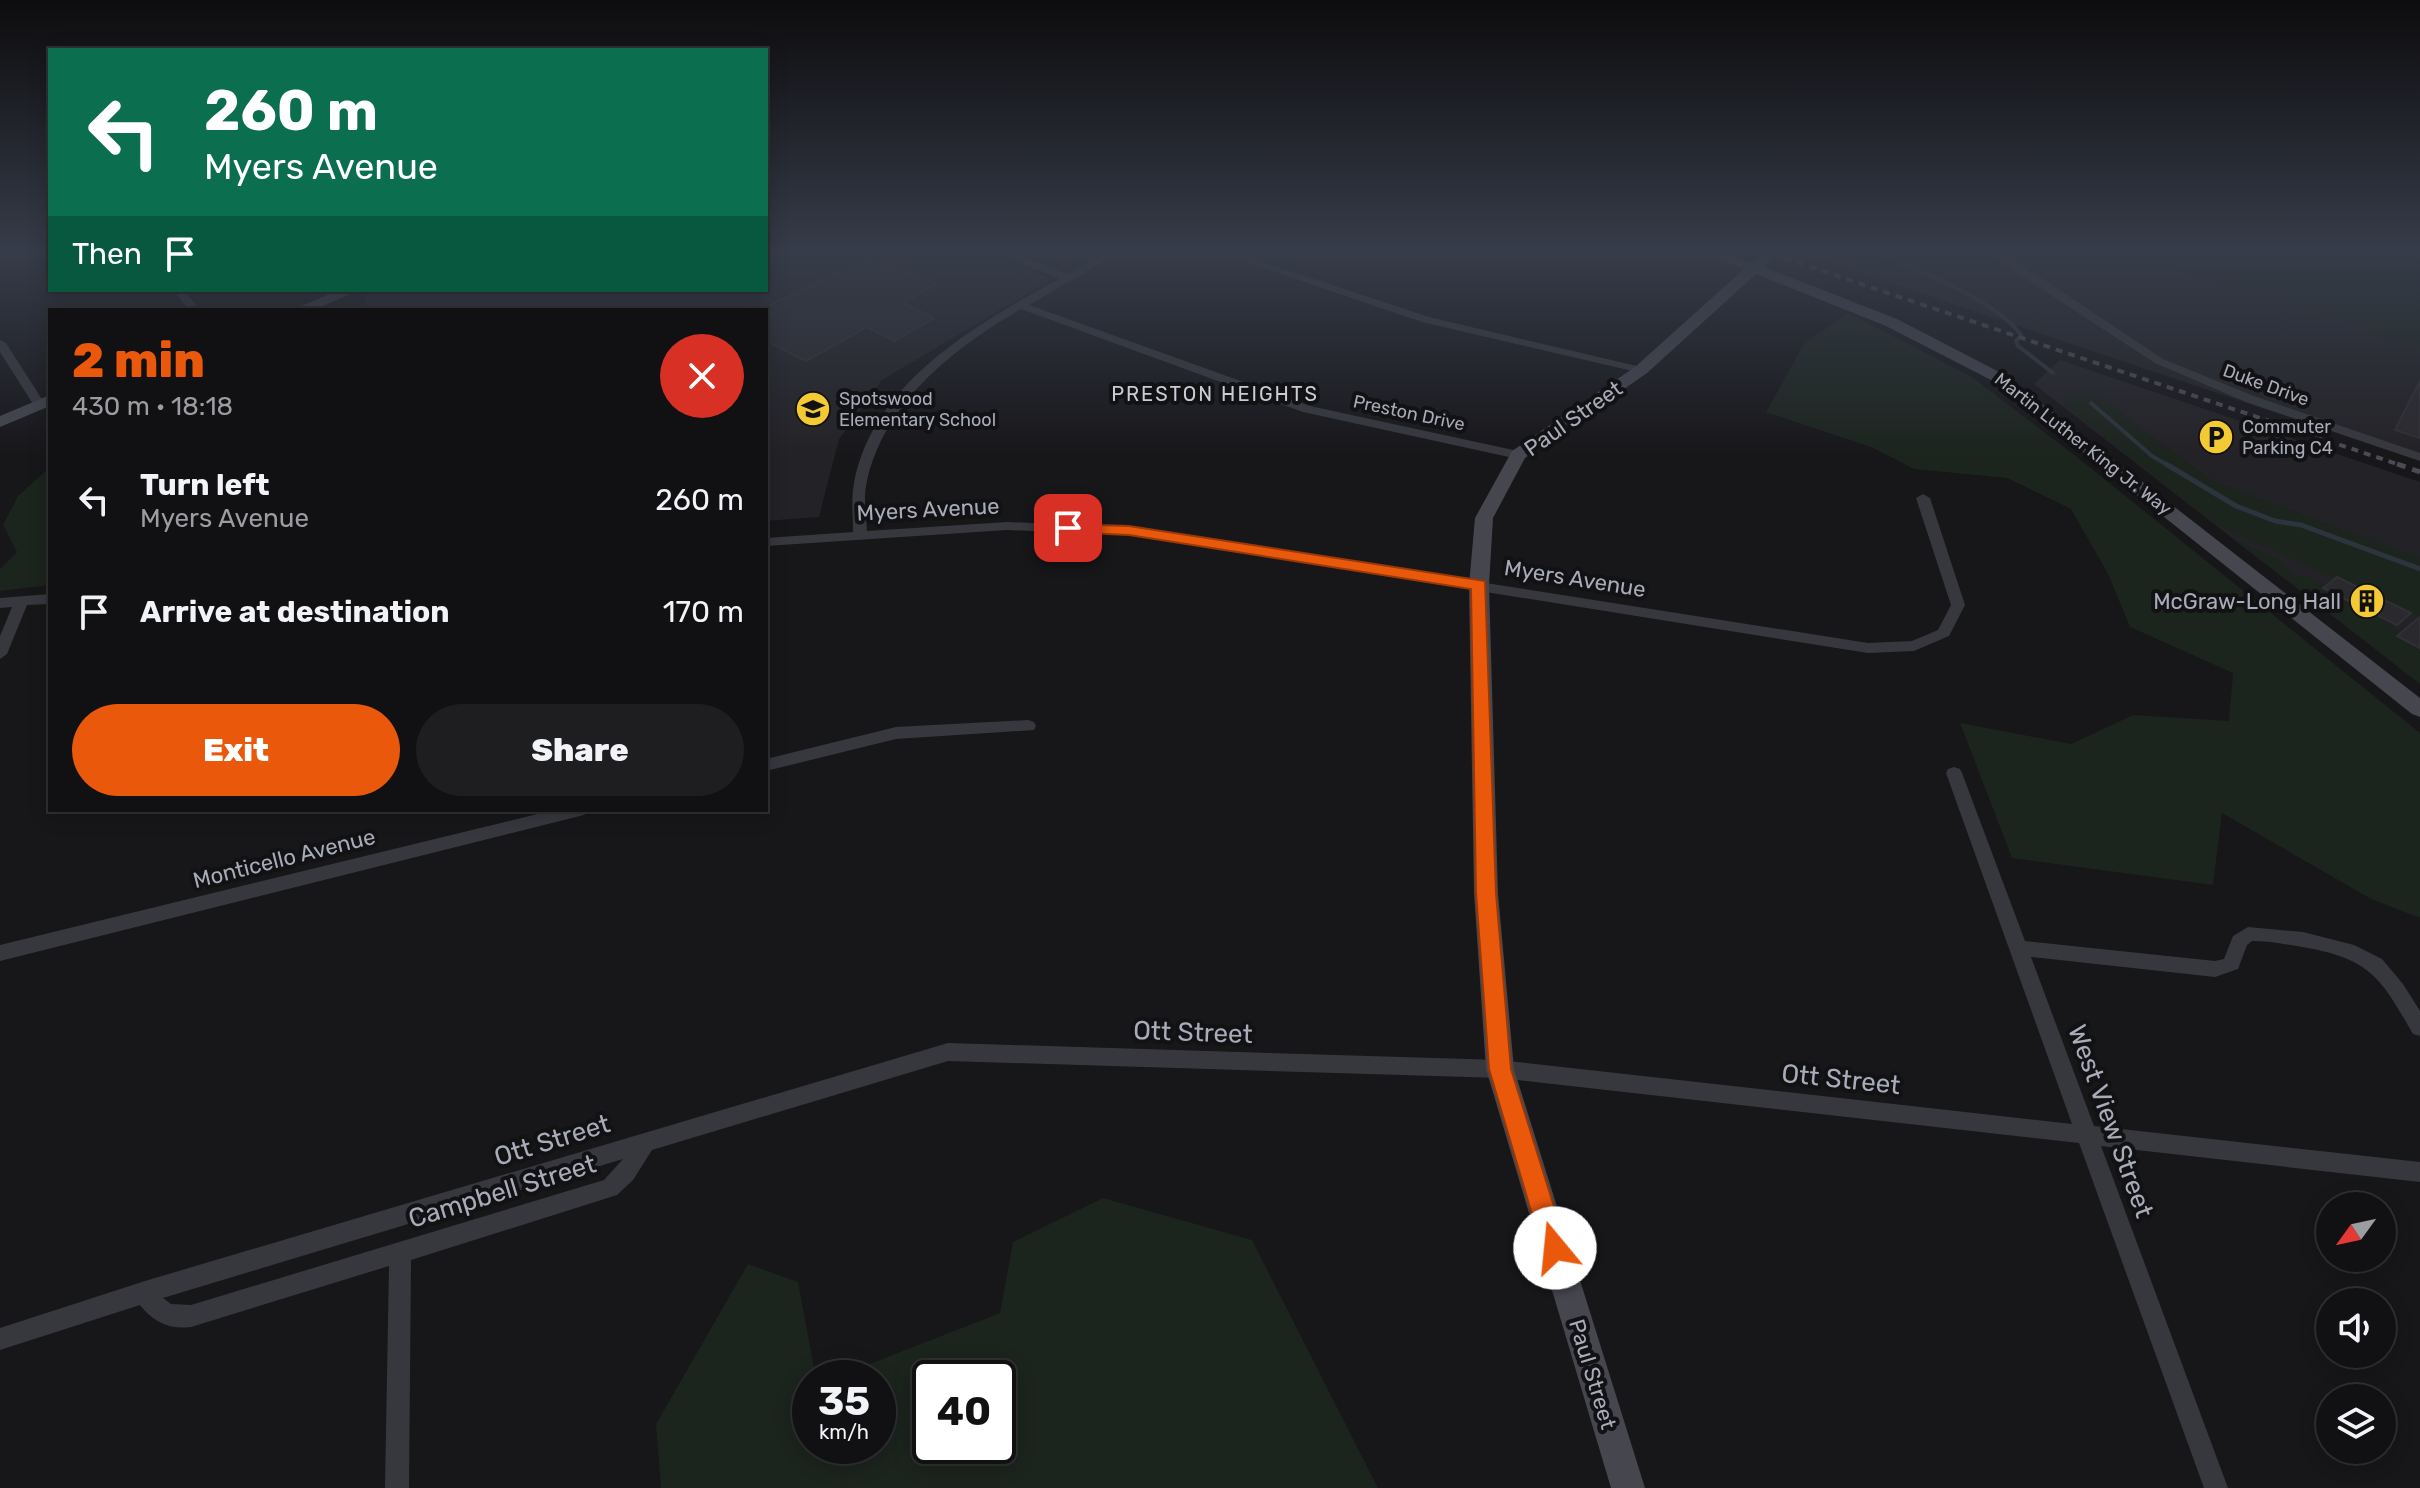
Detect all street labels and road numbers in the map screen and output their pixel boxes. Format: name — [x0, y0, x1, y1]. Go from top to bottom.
street label: Duke Drive — [2220, 359, 2312, 411]
street label: Martin Luther King Jr. Way — [1990, 368, 2176, 520]
street label: Paul Street — [1519, 375, 1628, 462]
street label: Preston Drive — [1351, 390, 1467, 436]
street label: Myers Avenue — [856, 492, 1000, 527]
street label: Myers Avenue — [1502, 554, 1648, 603]
street label: Monticello Avenue — [190, 823, 378, 894]
street label: Ott Street — [1133, 1015, 1253, 1050]
street label: West View Street — [2061, 1020, 2160, 1222]
street label: Ott Street — [1780, 1058, 1902, 1101]
street label: Ott Street — [490, 1108, 614, 1173]
street label: Campbell Street — [405, 1148, 600, 1235]
street label: Paul Street — [1563, 1316, 1622, 1433]

